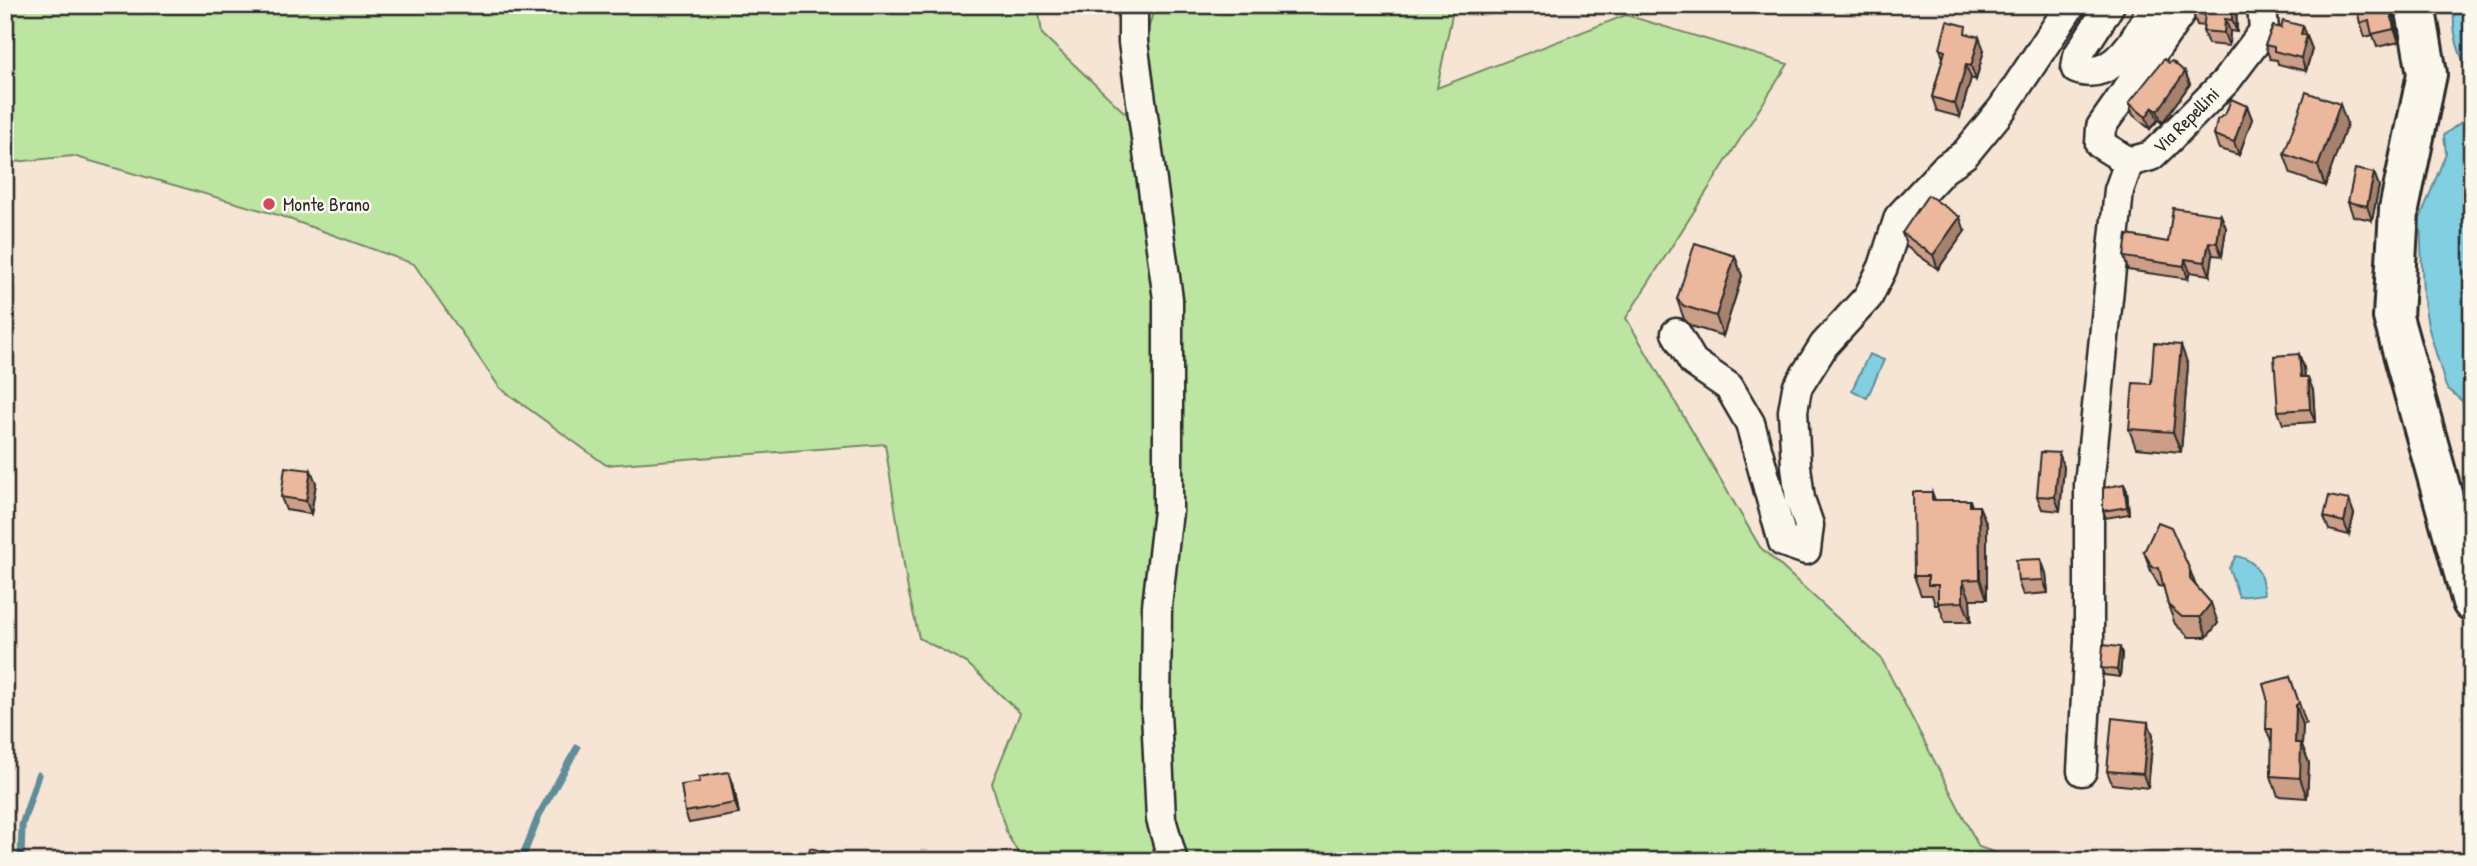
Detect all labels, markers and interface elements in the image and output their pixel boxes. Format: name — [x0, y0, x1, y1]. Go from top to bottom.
street label: Via Repellini — [2147, 81, 2225, 159]
place label: Monte Brano — [283, 191, 370, 217]
marker: Monte Brano — [261, 196, 277, 212]

